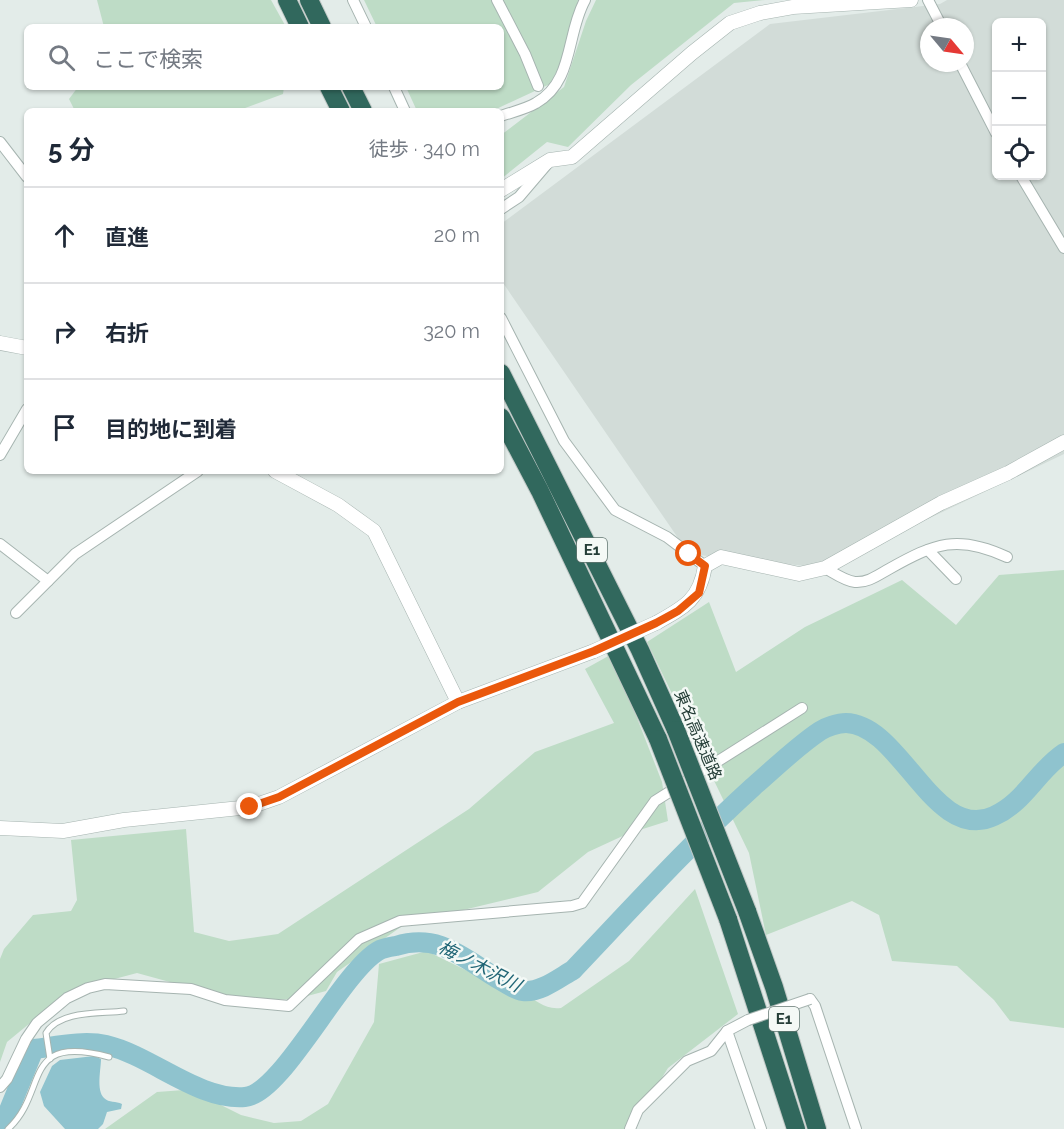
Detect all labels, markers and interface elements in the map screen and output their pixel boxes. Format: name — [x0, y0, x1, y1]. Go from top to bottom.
north arrow — [920, 18, 974, 72]
map controls — [992, 18, 1046, 180]
button: + — [992, 18, 1046, 72]
search box — [24, 24, 504, 90]
icon: search — [45, 41, 78, 74]
text: ここで検索 — [93, 46, 203, 72]
button: − — [992, 72, 1046, 126]
button: locate — [992, 126, 1046, 180]
text: 5 分 — [48, 135, 95, 165]
text: 徒歩 · 340 m — [369, 137, 480, 161]
icon: ahead — [48, 219, 81, 252]
text: 20 m — [434, 223, 480, 247]
text: 直進 — [105, 224, 149, 250]
icon: right — [48, 315, 81, 348]
text: 320 m — [423, 319, 480, 343]
text: 右折 — [105, 320, 149, 346]
icon: arrive — [48, 411, 81, 444]
text: 目的地に到着 — [105, 416, 237, 442]
road number: E1 — [577, 538, 607, 562]
route start — [675, 540, 701, 566]
street label: 東名高速道路 — [670, 687, 726, 783]
route end — [236, 793, 262, 819]
water label: 梅ノ木沢川 — [435, 936, 527, 997]
road number: E1 — [769, 1007, 799, 1031]

